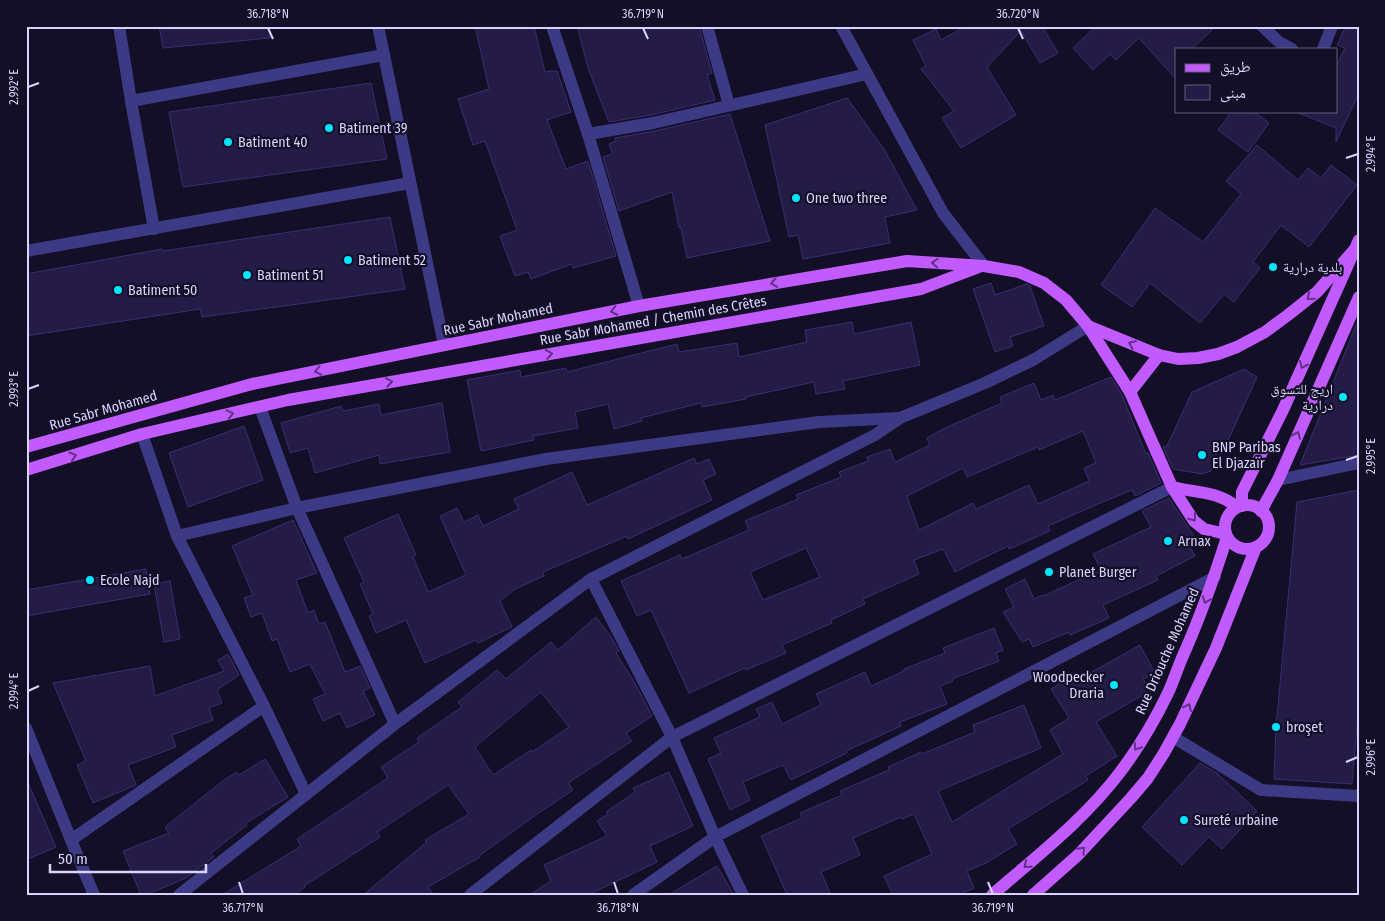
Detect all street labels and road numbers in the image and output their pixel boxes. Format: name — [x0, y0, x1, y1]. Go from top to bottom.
street label: Rue Sabr Mohamed / Chemin des Crêtes — [538, 292, 768, 349]
street label: Rue Sabr Mohamed — [442, 300, 554, 339]
street label: Rue Sabr Mohamed — [47, 387, 159, 434]
street label: Rue Driouche Mohamed — [1132, 585, 1203, 717]

